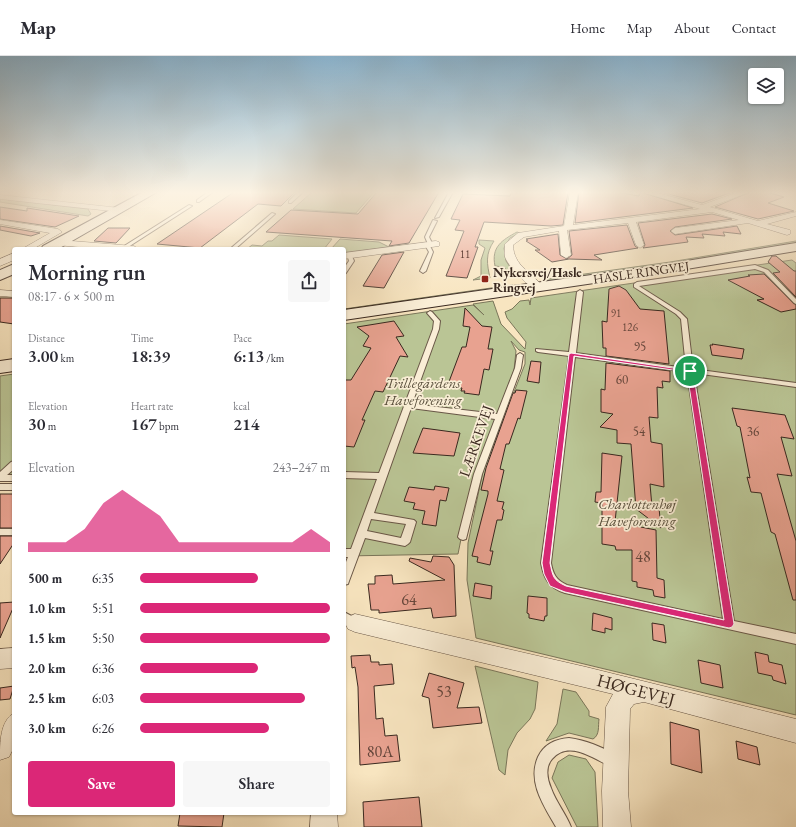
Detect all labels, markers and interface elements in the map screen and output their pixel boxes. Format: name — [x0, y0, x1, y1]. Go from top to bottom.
text: Map — [20, 15, 56, 40]
text: Home — [570, 19, 605, 37]
text: Map — [627, 19, 652, 37]
text: About — [674, 19, 710, 37]
text: Contact — [732, 19, 776, 37]
map controls — [748, 68, 784, 104]
button: layers — [748, 68, 784, 104]
house number: 11 — [460, 247, 470, 261]
street label: HASLE RINGVEJ — [592, 257, 690, 288]
text: Morning run — [28, 258, 146, 287]
button: share — [288, 260, 330, 302]
place label: Nykersvej/Hasle Ringvej — [493, 264, 582, 296]
marker: Nykersvej/Hasle Ringvej — [480, 274, 490, 284]
text: 08:17 · 6 × 500 m — [28, 288, 115, 305]
house number: 91 — [611, 306, 621, 320]
house number: 126 — [622, 320, 639, 334]
text: Distance — [28, 331, 65, 345]
text: Time — [131, 331, 154, 345]
text: Pace — [233, 331, 252, 345]
house number: 95 — [634, 338, 646, 355]
text: 3.00 — [28, 345, 58, 367]
text: 18:39 — [131, 345, 170, 367]
text: 6:13 — [233, 345, 264, 367]
text: km — [58, 351, 74, 365]
text: /km — [264, 351, 284, 365]
pin — [673, 354, 707, 388]
icon: arrive — [679, 360, 701, 382]
house number: 60 — [616, 371, 628, 388]
park label: Trillegårdens Haveforening — [383, 373, 462, 409]
text: Elevation — [28, 399, 68, 413]
text: Heart rate — [131, 399, 173, 413]
text: kcal — [233, 399, 250, 413]
street label: LÆRKEVEJ — [454, 402, 497, 479]
text: 30 — [28, 413, 45, 435]
text: 167 — [131, 413, 157, 435]
text: 214 — [233, 413, 260, 435]
text: m — [45, 419, 56, 433]
text: bpm — [157, 419, 179, 433]
house number: 54 — [633, 423, 646, 440]
house number: 36 — [747, 423, 759, 440]
text: Elevation — [28, 459, 75, 476]
text: 243–247 m — [273, 459, 330, 476]
park label: Charlottenhøj Haveforening — [597, 494, 677, 530]
house number: 48 — [635, 546, 651, 567]
text: 500 m — [28, 570, 62, 587]
text: 6:35 — [92, 570, 114, 587]
house number: 64 — [401, 589, 417, 610]
text: 1.0 km — [28, 600, 66, 617]
text: 5:51 — [92, 600, 114, 617]
text: 1.5 km — [28, 630, 66, 647]
text: 5:50 — [92, 630, 114, 647]
text: 2.0 km — [28, 660, 66, 677]
text: 6:36 — [92, 660, 114, 677]
street label: HØGEVEJ — [594, 668, 678, 711]
house number: 53 — [436, 681, 452, 702]
text: 2.5 km — [28, 690, 66, 707]
text: 6:03 — [92, 690, 114, 707]
text: 3.0 km — [28, 720, 66, 737]
text: 6:26 — [92, 720, 114, 737]
house number: 80A — [367, 741, 394, 762]
button: Save — [28, 761, 175, 807]
button: Share — [183, 761, 330, 807]

